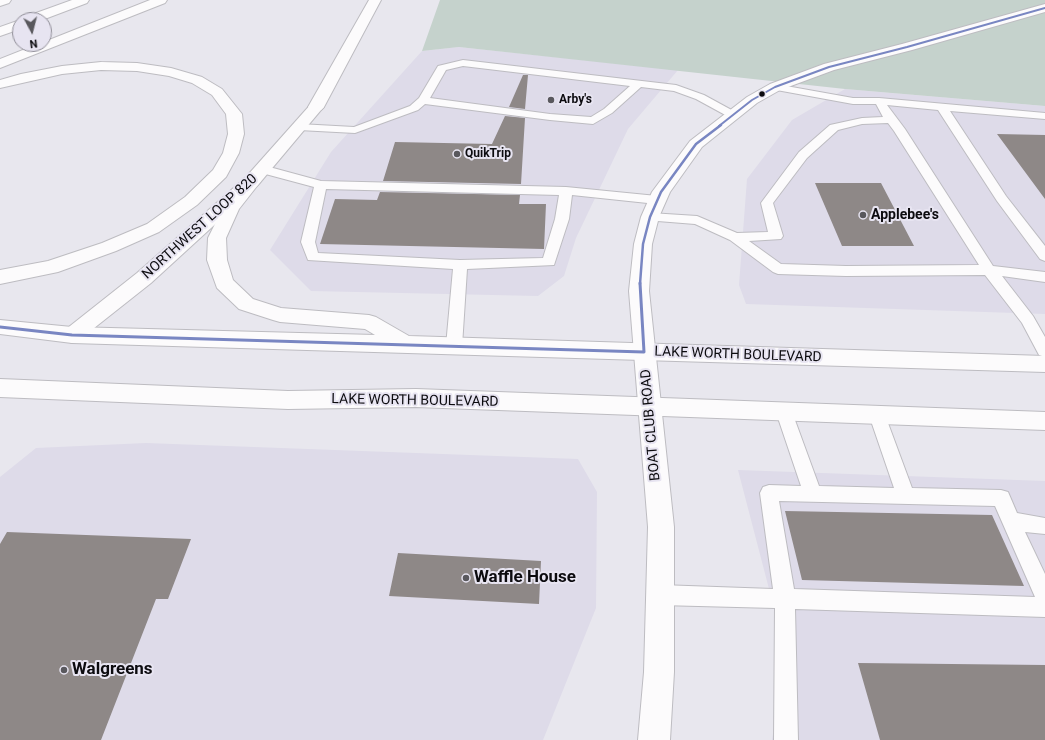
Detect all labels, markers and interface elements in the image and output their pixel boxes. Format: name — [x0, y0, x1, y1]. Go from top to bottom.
north arrow — [12, 12, 52, 52]
text: N — [29, 36, 38, 50]
unlabelled marker — [757, 89, 767, 99]
place label: Arby's — [559, 93, 592, 107]
marker: Arby's — [546, 95, 556, 105]
place label: QuikTrip — [465, 147, 511, 161]
marker: QuikTrip — [452, 149, 462, 159]
street label: NORTHWEST LOOP 820 — [139, 171, 261, 283]
place label: Applebee's — [871, 207, 939, 223]
marker: Applebee's — [858, 210, 868, 220]
street label: LAKE WORTH BOULEVARD — [654, 344, 822, 366]
street label: BOAT CLUB ROAD — [638, 368, 664, 482]
street label: LAKE WORTH BOULEVARD — [331, 391, 499, 411]
place label: Waffle House — [474, 568, 576, 588]
marker: Waffle House — [461, 573, 471, 583]
place label: Walgreens — [72, 660, 153, 680]
marker: Walgreens — [59, 665, 69, 675]

